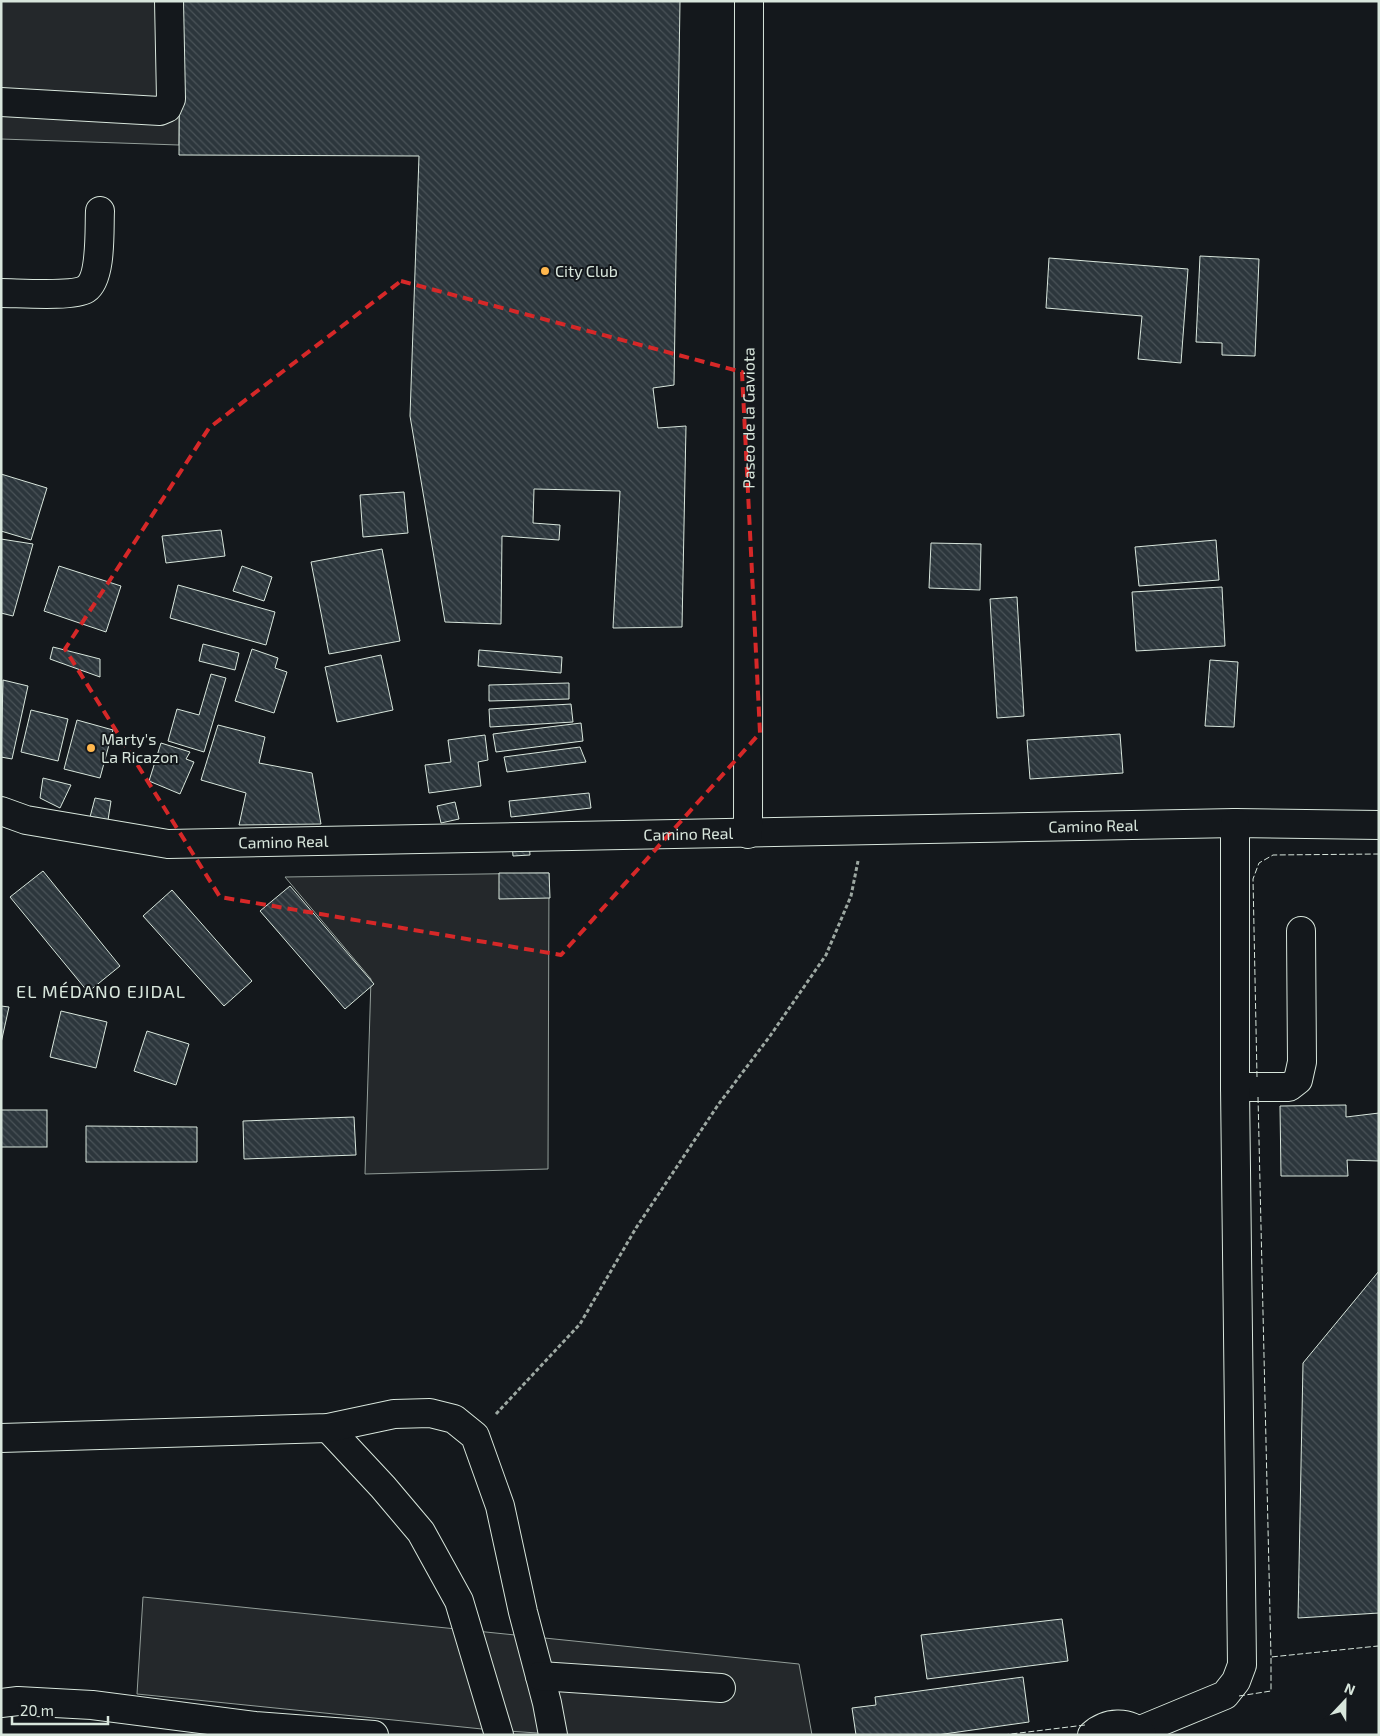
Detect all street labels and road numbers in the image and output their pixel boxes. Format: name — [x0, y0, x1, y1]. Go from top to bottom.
street label: Paseo de la Gaviota — [738, 347, 758, 489]
street label: Camino Real — [1048, 815, 1139, 836]
street label: Camino Real — [643, 823, 734, 844]
street label: Camino Real — [238, 831, 329, 852]

